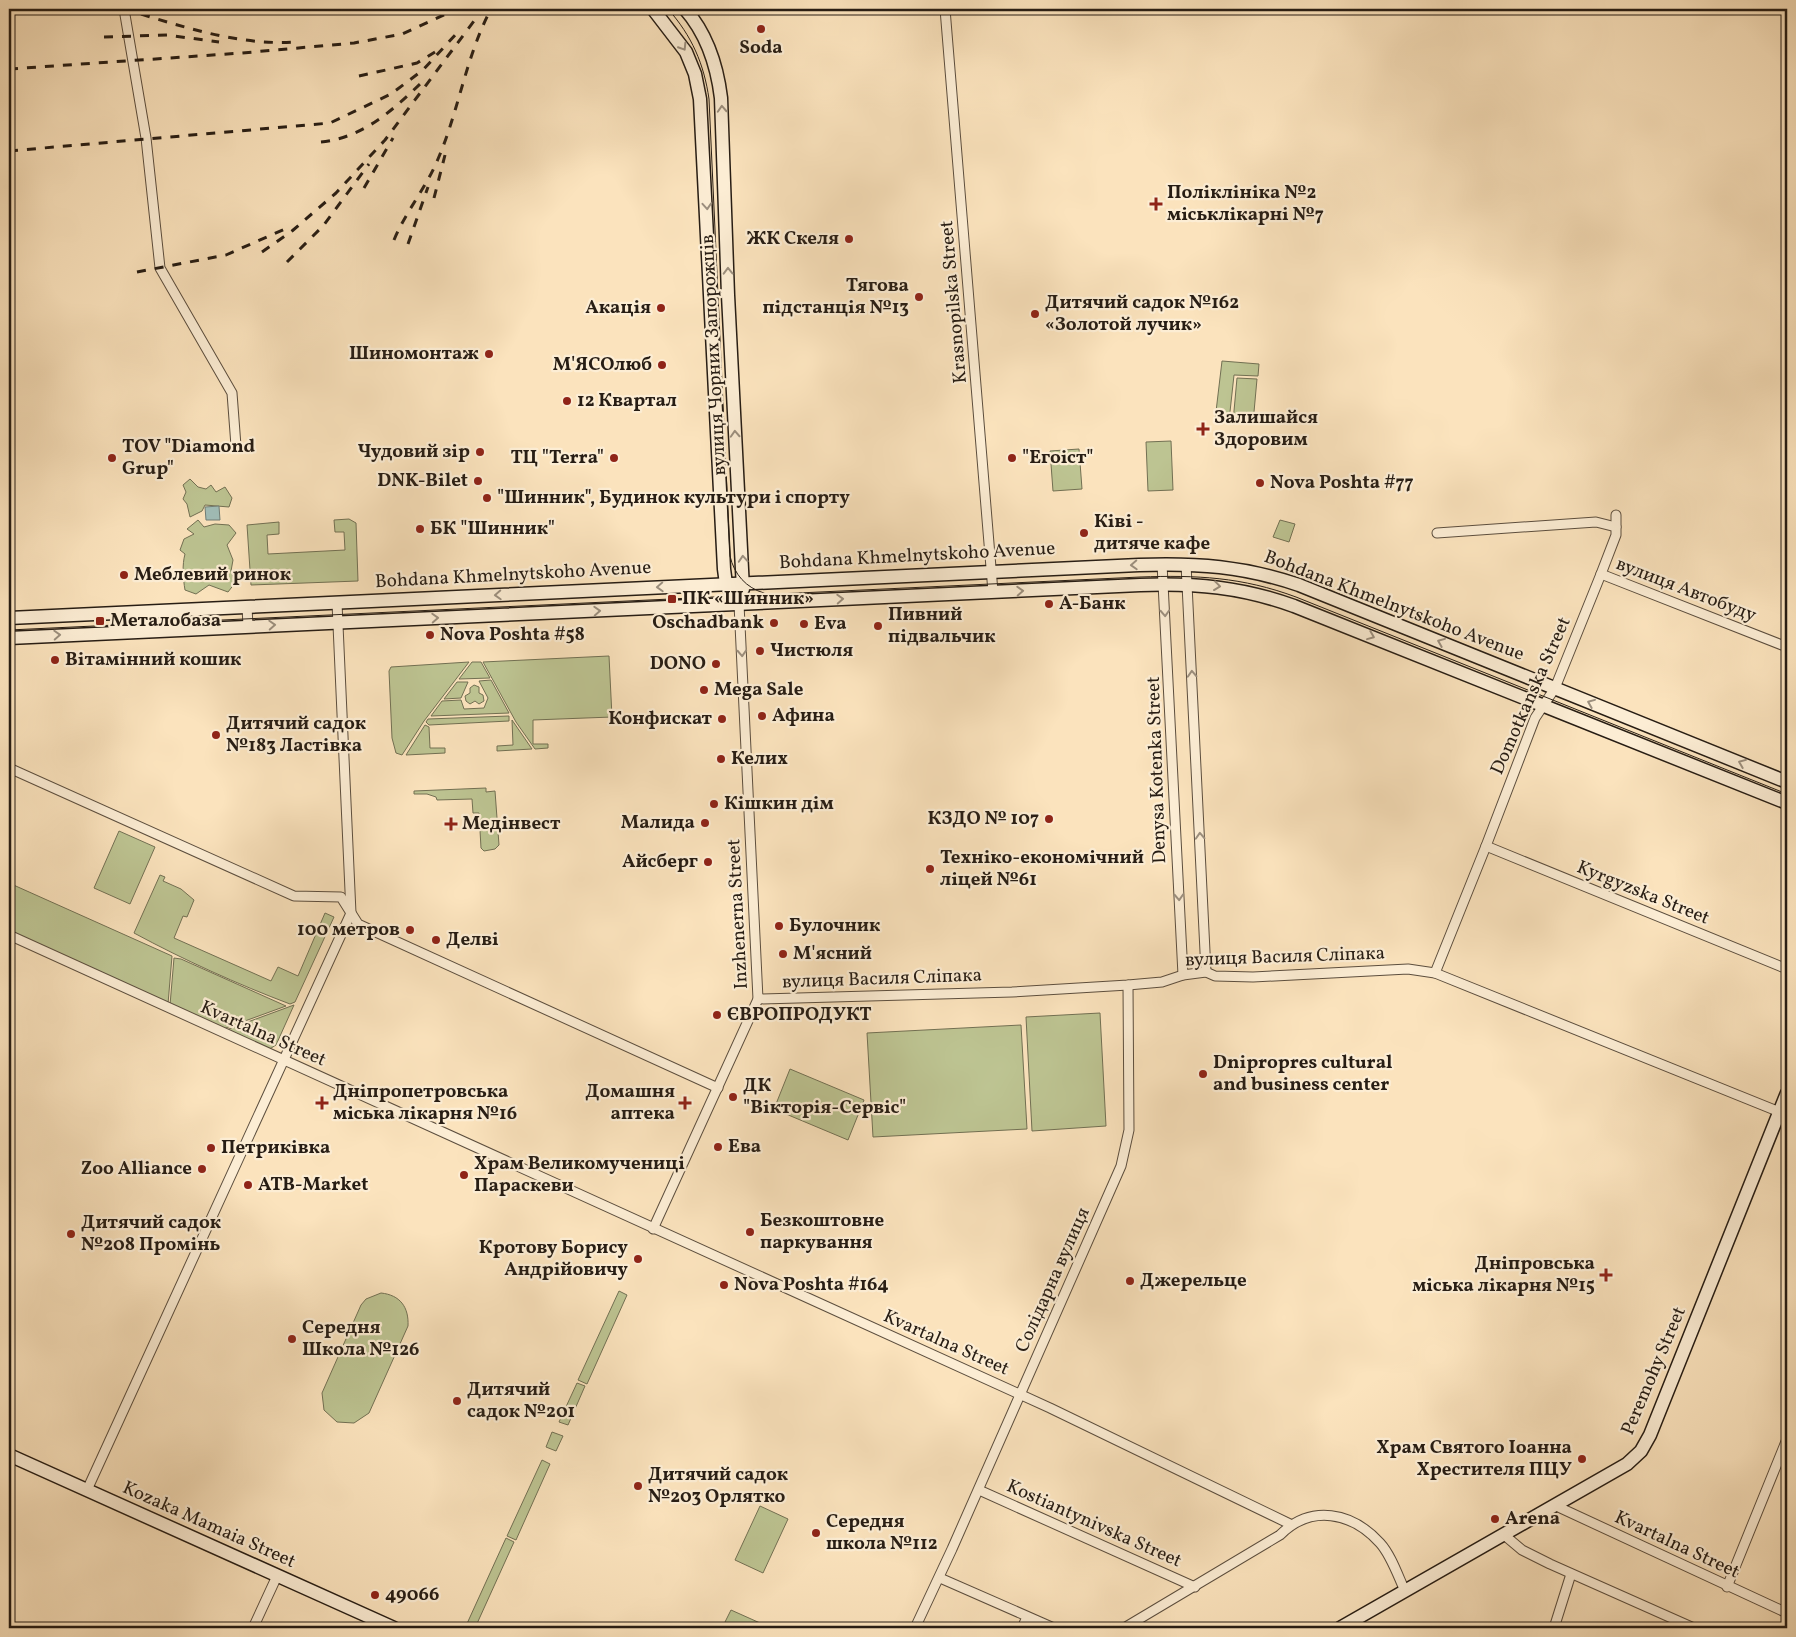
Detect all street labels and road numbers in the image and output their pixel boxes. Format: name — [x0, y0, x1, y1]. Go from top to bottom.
street label: Krasnopilska Street — [934, 219, 974, 385]
street label: вулиця Чорних Запорожців — [695, 234, 733, 476]
street label: Bohdana Khmelnytskoho Avenue — [778, 536, 1056, 576]
street label: Bohdana Khmelnytskoho Avenue — [1260, 544, 1528, 668]
street label: вулиця Автобуду — [1612, 551, 1760, 629]
street label: Bohdana Khmelnytskoho Avenue — [374, 555, 652, 595]
street label: Domotkanska Street — [1484, 613, 1578, 779]
street label: Denysa Kotenka Street — [1141, 675, 1173, 864]
street label: Inzhenerna Street — [721, 838, 755, 990]
street label: Kyrgyzska Street — [1573, 855, 1713, 932]
street label: вулиця Василя Сліпака — [1185, 941, 1385, 973]
street label: вулиця Василя Сліпака — [782, 963, 982, 995]
street label: Kvartalna Street — [196, 995, 330, 1074]
street label: Солідарна вулиця — [1009, 1203, 1097, 1357]
street label: Peremohy Street — [1615, 1302, 1693, 1439]
street label: Kvartalna Street — [879, 1304, 1013, 1383]
street label: Kostiantynivska Street — [1002, 1474, 1186, 1574]
street label: Kozaka Mamaia Street — [118, 1475, 300, 1575]
street label: Kvartalna Street — [1610, 1505, 1744, 1585]

